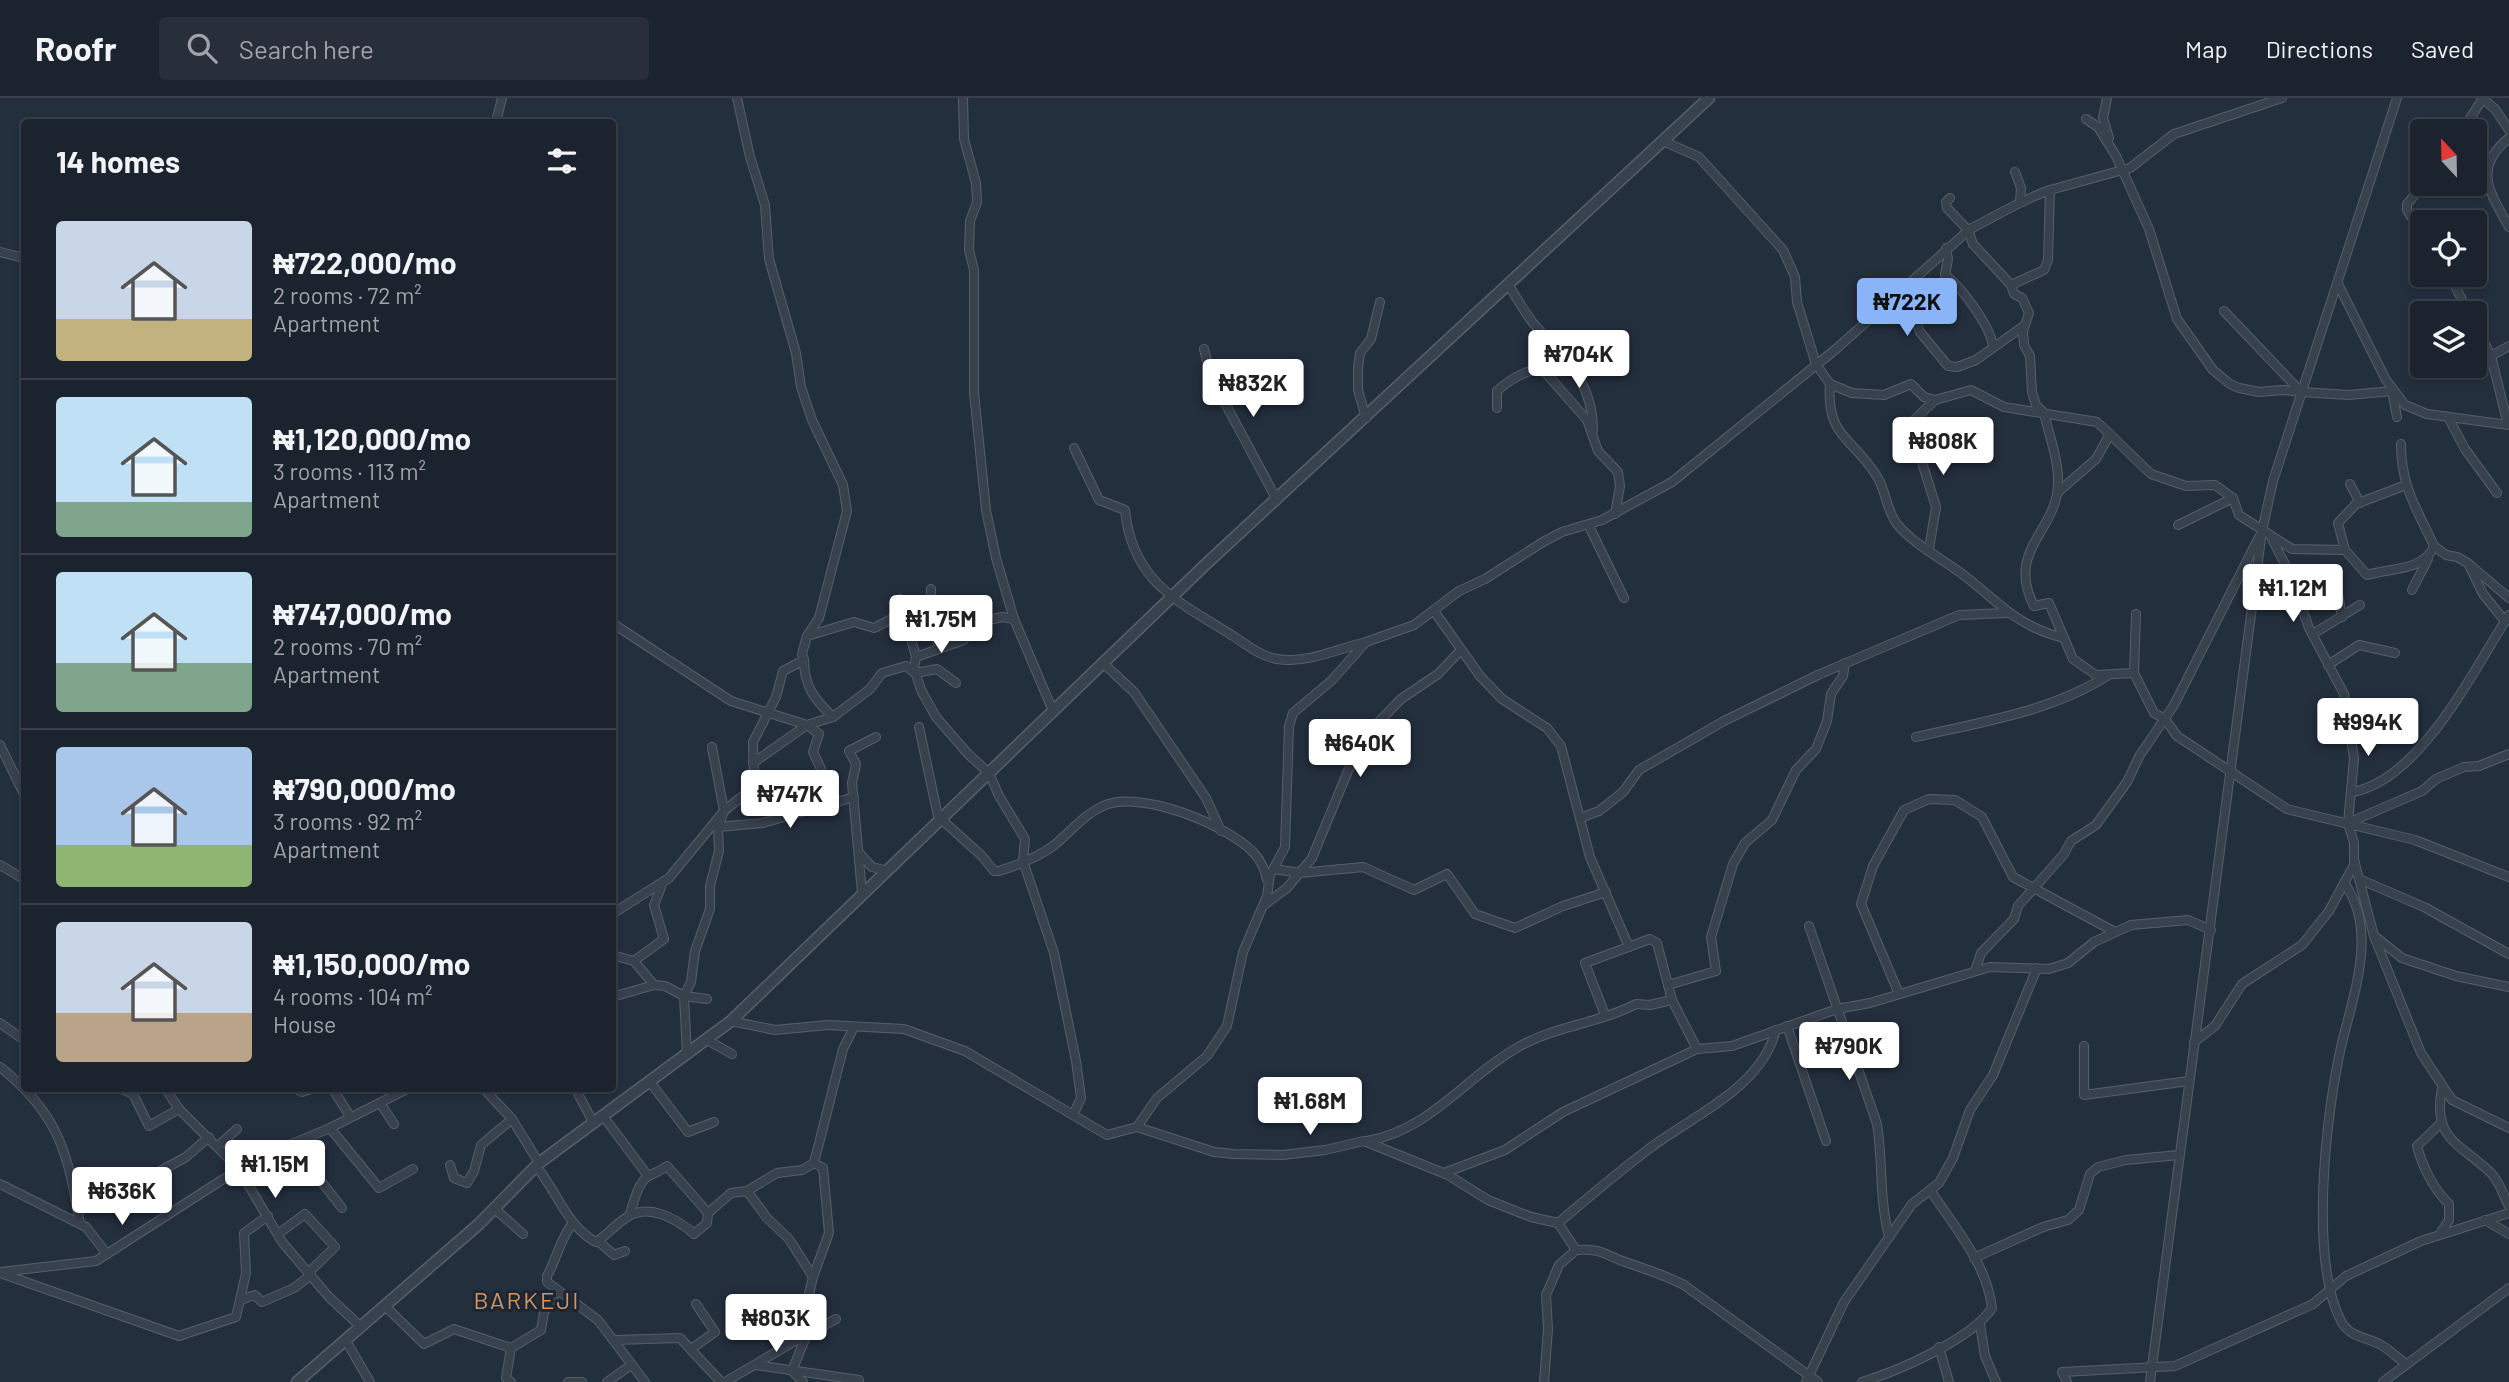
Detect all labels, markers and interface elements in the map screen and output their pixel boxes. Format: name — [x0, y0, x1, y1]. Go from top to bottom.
search box — [159, 17, 649, 80]
text: Roofr — [35, 28, 117, 68]
icon: search — [183, 29, 221, 67]
text: Search here — [239, 33, 374, 64]
text: Map — [2185, 34, 2228, 63]
text: Directions — [2266, 34, 2373, 63]
text: Saved — [2411, 34, 2474, 63]
north arrow — [2410, 119, 2487, 196]
map controls — [2410, 119, 2487, 378]
icon: filters — [543, 142, 581, 180]
text: 14 homes — [56, 143, 180, 179]
button: locate — [2410, 210, 2487, 287]
text: ₦722,000/mo — [273, 244, 457, 280]
icon: home — [112, 249, 196, 333]
pin: ₦722K — [1858, 278, 1956, 338]
text: 2 rooms · 72 m² — [273, 281, 422, 309]
text: ₦722K — [1873, 287, 1941, 315]
button: layers — [2410, 301, 2487, 378]
text: Apartment — [273, 309, 380, 337]
pin: ₦704K — [1530, 330, 1628, 390]
text: ₦704K — [1544, 339, 1614, 367]
pin: ₦832K — [1204, 360, 1302, 419]
text: ₦832K — [1219, 368, 1287, 396]
pin: ₦808K — [1894, 418, 1992, 477]
text: ₦1,120,000/mo — [273, 420, 471, 456]
icon: home — [112, 425, 196, 509]
text: ₦808K — [1908, 426, 1978, 454]
text: 3 rooms · 113 m² — [273, 457, 426, 485]
text: Apartment — [273, 485, 380, 513]
pin: ₦1.12M — [2236, 564, 2350, 624]
text: ₦1.12M — [2259, 573, 2327, 601]
text: ₦747,000/mo — [273, 595, 452, 631]
pin: ₦1.75M — [884, 596, 998, 655]
icon: home — [112, 600, 196, 684]
text: ₦1.75M — [905, 604, 977, 632]
text: 2 rooms · 70 m² — [273, 632, 422, 660]
text: Apartment — [273, 660, 380, 688]
pin: ₦994K — [2319, 698, 2417, 758]
text: ₦994K — [2333, 707, 2403, 735]
pin: ₦640K — [1311, 720, 1409, 779]
text: ₦640K — [1325, 728, 1395, 756]
text: ₦790,000/mo — [273, 770, 456, 806]
pin: ₦747K — [741, 770, 839, 830]
icon: home — [112, 775, 196, 859]
text: ₦747K — [757, 779, 823, 807]
text: 3 rooms · 92 m² — [273, 807, 422, 835]
text: Apartment — [273, 835, 380, 863]
text: ₦1,150,000/mo — [273, 945, 471, 981]
icon: home — [112, 950, 196, 1034]
text: 4 rooms · 104 m² — [273, 982, 433, 1010]
text: House — [273, 1010, 336, 1038]
pin: ₦790K — [1800, 1023, 1898, 1082]
text: ₦790K — [1815, 1031, 1883, 1059]
pin: ₦1.68M — [1253, 1077, 1367, 1137]
text: ₦1.68M — [1274, 1086, 1346, 1114]
pin: ₦1.15M — [218, 1140, 332, 1200]
text: ₦1.15M — [241, 1149, 309, 1177]
pin: ₦636K — [73, 1168, 171, 1227]
text: ₦636K — [88, 1176, 156, 1204]
district label: BARKEJI — [474, 1285, 581, 1314]
pin: ₦803K — [727, 1294, 825, 1354]
text: ₦803K — [742, 1303, 810, 1331]

